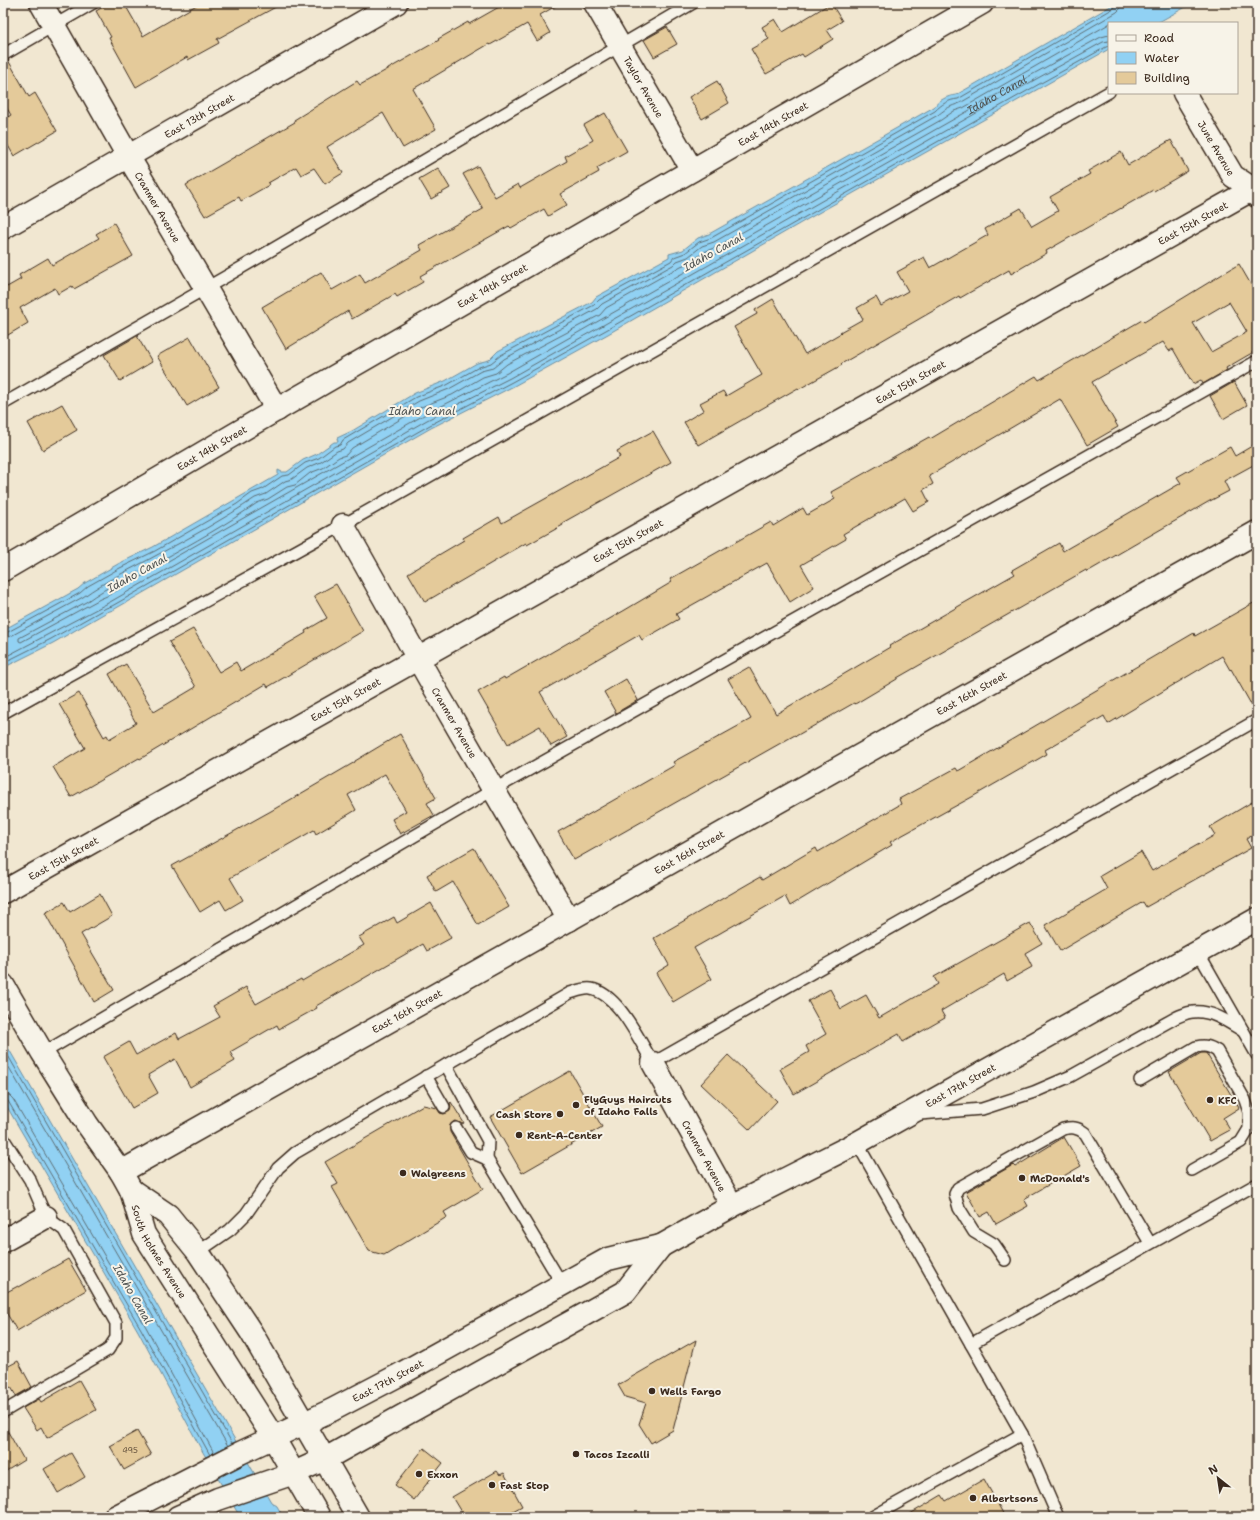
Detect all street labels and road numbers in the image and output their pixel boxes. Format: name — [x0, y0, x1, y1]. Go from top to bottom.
street label: Taylor Avenue — [620, 54, 666, 121]
street label: East 13th Street — [162, 91, 237, 141]
street label: East 14th Street — [736, 99, 811, 149]
street label: June Avenue — [1195, 118, 1238, 179]
street label: Cranmer Avenue — [132, 169, 183, 245]
street label: East 15th Street — [1156, 198, 1230, 248]
street label: East 14th Street — [455, 261, 530, 311]
street label: East 15th Street — [873, 357, 948, 407]
street label: East 14th Street — [175, 423, 249, 474]
street label: East 15th Street — [591, 516, 666, 566]
street label: East 16th Street — [934, 668, 1009, 718]
street label: East 15th Street — [308, 675, 383, 725]
street label: Cranmer Avenue — [429, 685, 480, 761]
street label: East 16th Street — [652, 827, 727, 877]
street label: East 15th Street — [26, 834, 101, 883]
street label: East 16th Street — [369, 986, 445, 1036]
street label: East 17th Street — [923, 1061, 998, 1111]
street label: Cranmer Avenue — [679, 1118, 729, 1194]
street label: South Holmes Avenue — [129, 1203, 189, 1301]
street label: East 17th Street — [350, 1357, 426, 1405]

